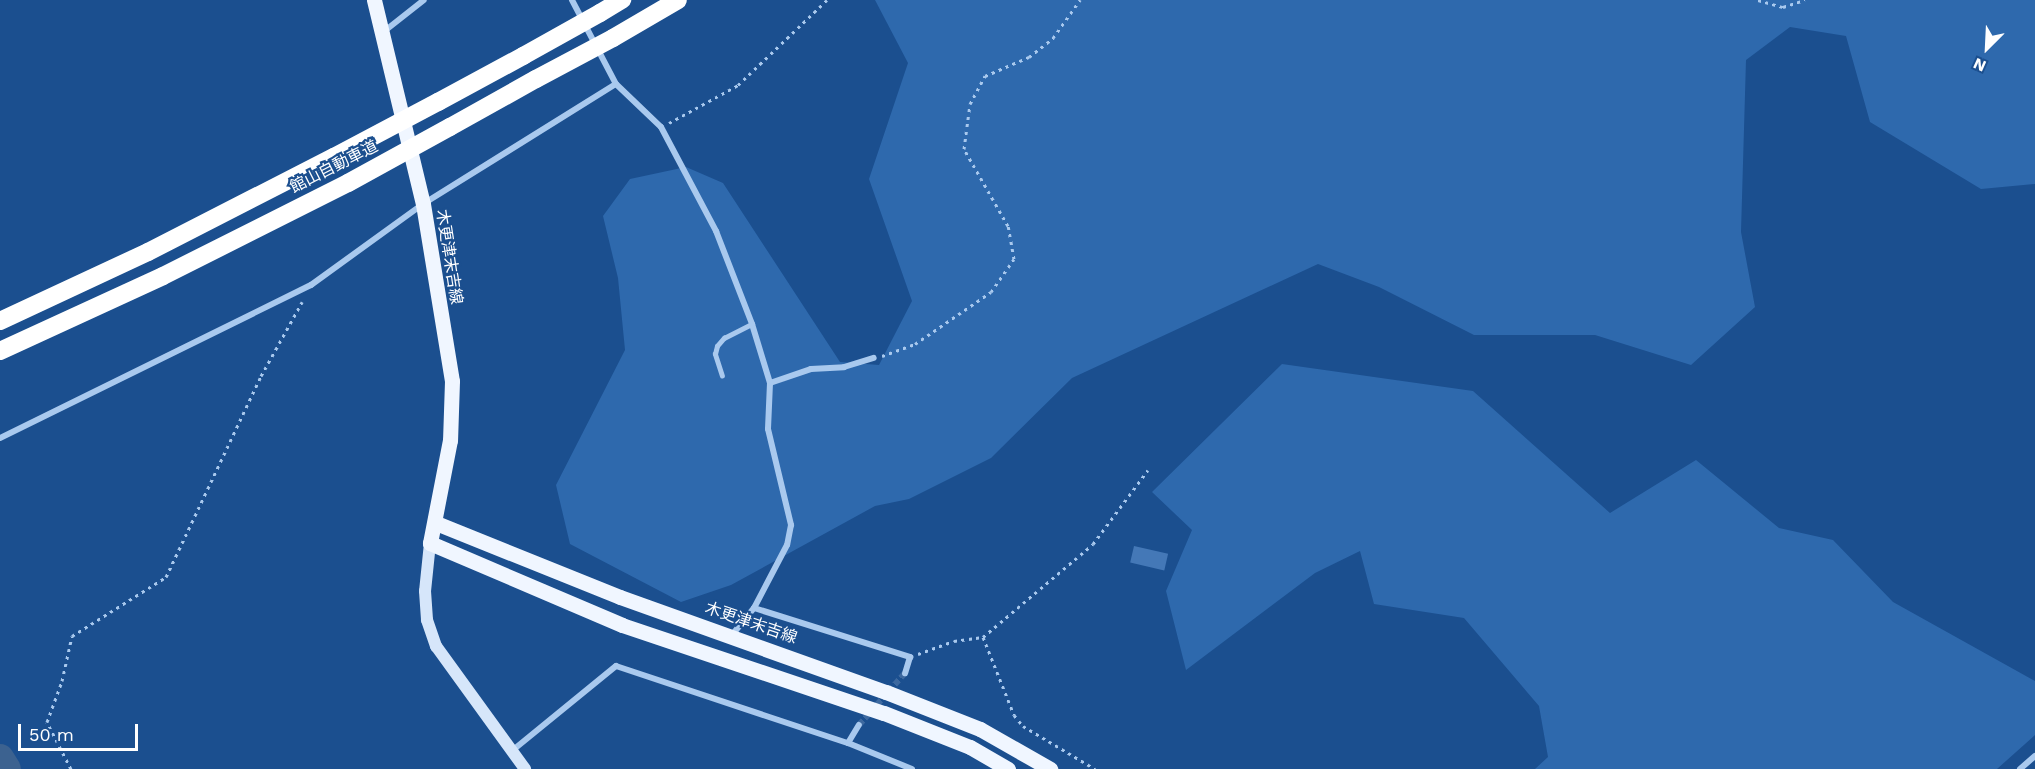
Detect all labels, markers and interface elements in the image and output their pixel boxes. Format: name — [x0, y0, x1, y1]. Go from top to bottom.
north arrow — [1957, 18, 2017, 78]
text: N — [1970, 54, 1989, 76]
street label: 館山自動車道 — [287, 137, 381, 197]
street label: 木更津末吉線 — [432, 208, 466, 306]
street label: 木更津末吉線 — [702, 598, 800, 648]
scale bar — [21, 712, 141, 750]
text: 50 m — [29, 724, 74, 745]

